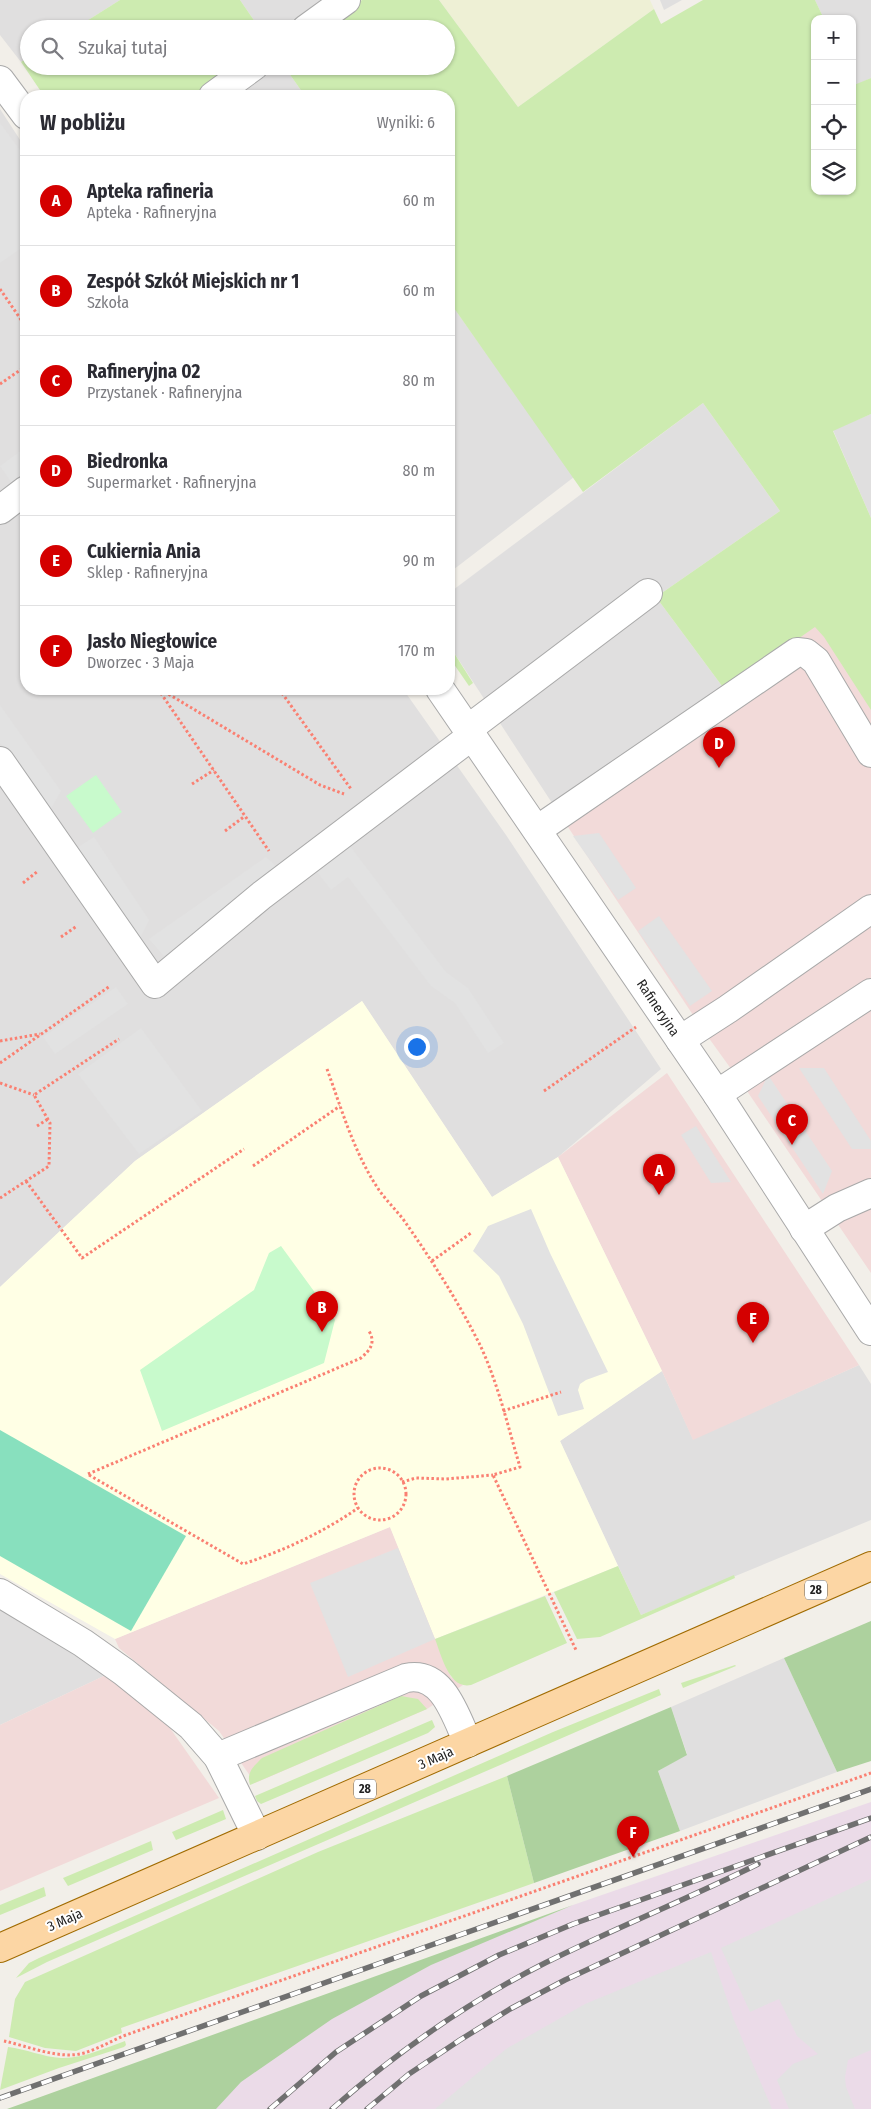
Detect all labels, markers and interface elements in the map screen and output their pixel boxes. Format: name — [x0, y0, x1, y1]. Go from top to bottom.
map controls — [811, 15, 856, 195]
button: + — [811, 15, 856, 60]
search box — [20, 20, 455, 75]
icon: search — [38, 34, 66, 62]
text: Szukaj tutaj — [78, 36, 168, 59]
button: − — [811, 60, 856, 105]
button: locate — [811, 105, 856, 150]
text: W pobliżu — [40, 110, 125, 136]
text: Wyniki: 6 — [377, 113, 435, 132]
button: layers — [811, 150, 856, 195]
text: Apteka rafineria — [87, 180, 214, 203]
text: A — [52, 191, 60, 210]
text: 60 m — [403, 191, 435, 210]
text: Apteka · Rafineryjna — [87, 203, 217, 222]
text: Zespół Szkół Miejskich nr 1 — [87, 270, 299, 293]
text: B — [52, 281, 60, 300]
text: 60 m — [403, 281, 435, 300]
text: Szkoła — [87, 293, 129, 312]
text: Rafineryjna 02 — [87, 360, 200, 383]
text: C — [52, 371, 60, 390]
text: 80 m — [403, 371, 435, 390]
text: Przystanek · Rafineryjna — [87, 383, 242, 402]
text: Biedronka — [87, 450, 168, 473]
text: D — [51, 461, 61, 480]
text: 80 m — [403, 461, 435, 480]
text: Supermarket · Rafineryjna — [87, 473, 257, 492]
text: Cukiernia Ania — [87, 540, 201, 563]
text: E — [52, 551, 60, 570]
text: 90 m — [403, 551, 435, 570]
text: Sklep · Rafineryjna — [87, 563, 208, 582]
text: Jasło Niegłowice — [87, 630, 217, 653]
text: F — [52, 641, 60, 660]
text: 170 m — [398, 641, 435, 660]
text: Dworzec · 3 Maja — [87, 653, 194, 672]
pin: D — [703, 727, 735, 768]
street label: Rafineryjna — [633, 976, 683, 1040]
your location — [404, 1034, 430, 1060]
pin: C — [776, 1104, 808, 1145]
pin: A — [643, 1154, 675, 1195]
pin: B — [306, 1291, 338, 1332]
pin: E — [737, 1302, 769, 1343]
road number: 28 — [805, 1580, 827, 1600]
street label: 3 Maja — [416, 1743, 456, 1773]
road number: 28 — [354, 1780, 376, 1798]
pin: F — [617, 1816, 649, 1857]
street label: 3 Maja — [45, 1905, 85, 1935]

